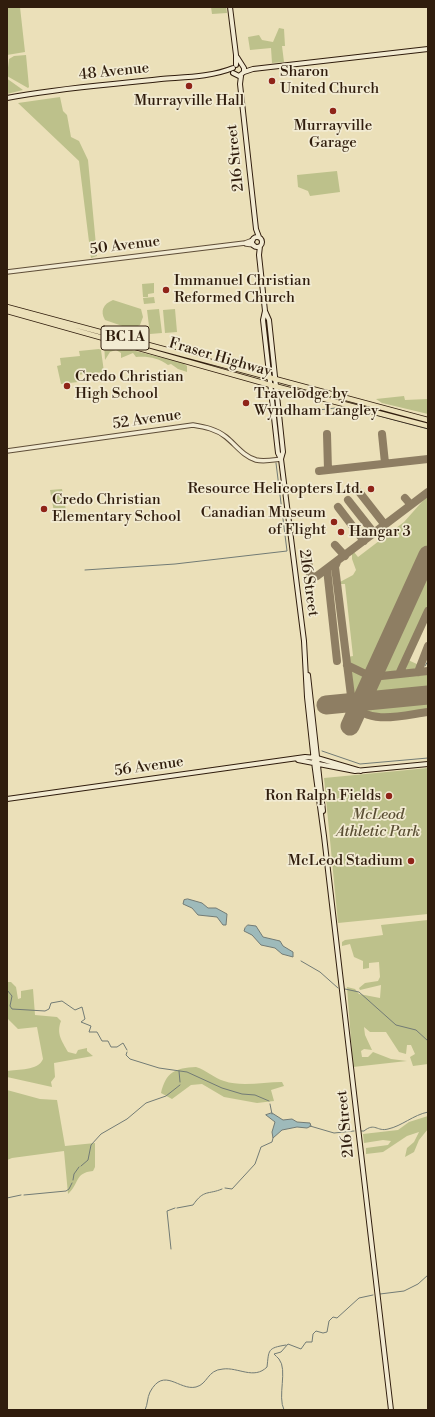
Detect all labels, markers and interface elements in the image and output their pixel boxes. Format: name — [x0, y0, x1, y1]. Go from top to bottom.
street label: 48 Avenue — [78, 59, 150, 85]
place label: Sharon United Church — [280, 63, 379, 98]
marker: Sharon United Church — [267, 76, 277, 86]
marker: Murrayville Hall — [184, 81, 194, 91]
place label: Murrayville Hall — [134, 92, 244, 110]
marker: Murrayville Garage — [328, 106, 338, 116]
place label: Murrayville Garage — [294, 117, 372, 152]
street label: 216 Street — [224, 123, 248, 193]
street label: 50 Avenue — [89, 233, 161, 259]
place label: Immanuel Christian Reformed Church — [174, 272, 311, 307]
marker: Immanuel Christian Reformed Church — [161, 285, 171, 295]
road number: BC 1A — [101, 326, 149, 350]
street label: Fraser Highway — [166, 335, 274, 381]
place label: Credo Christian High School — [75, 368, 184, 403]
marker: Credo Christian High School — [62, 381, 72, 391]
place label: Travelodge by Wyndham Langley — [254, 385, 378, 420]
marker: Travelodge by Wyndham Langley — [241, 398, 251, 408]
street label: 52 Avenue — [111, 406, 183, 434]
place label: Resource Helicopters Ltd. — [187, 480, 363, 498]
marker: Resource Helicopters Ltd. — [366, 484, 376, 494]
place label: Credo Christian Elementary School — [52, 491, 181, 526]
marker: Credo Christian Elementary School — [39, 504, 49, 514]
place label: Canadian Museum of Flight — [201, 504, 326, 539]
marker: Canadian Museum of Flight — [329, 517, 339, 527]
place label: Hangar 3 — [349, 523, 411, 541]
marker: Hangar 3 — [336, 527, 346, 537]
street label: 216 Street — [294, 548, 322, 618]
street label: 56 Avenue — [113, 753, 185, 781]
place label: Ron Ralph Fields — [265, 787, 381, 805]
marker: Ron Ralph Fields — [384, 791, 394, 801]
park label: McLeod Athletic Park — [336, 806, 420, 841]
place label: McLeod Stadium — [288, 852, 403, 870]
marker: McLeod Stadium — [406, 856, 416, 866]
street label: 216 Street — [334, 1089, 358, 1159]

